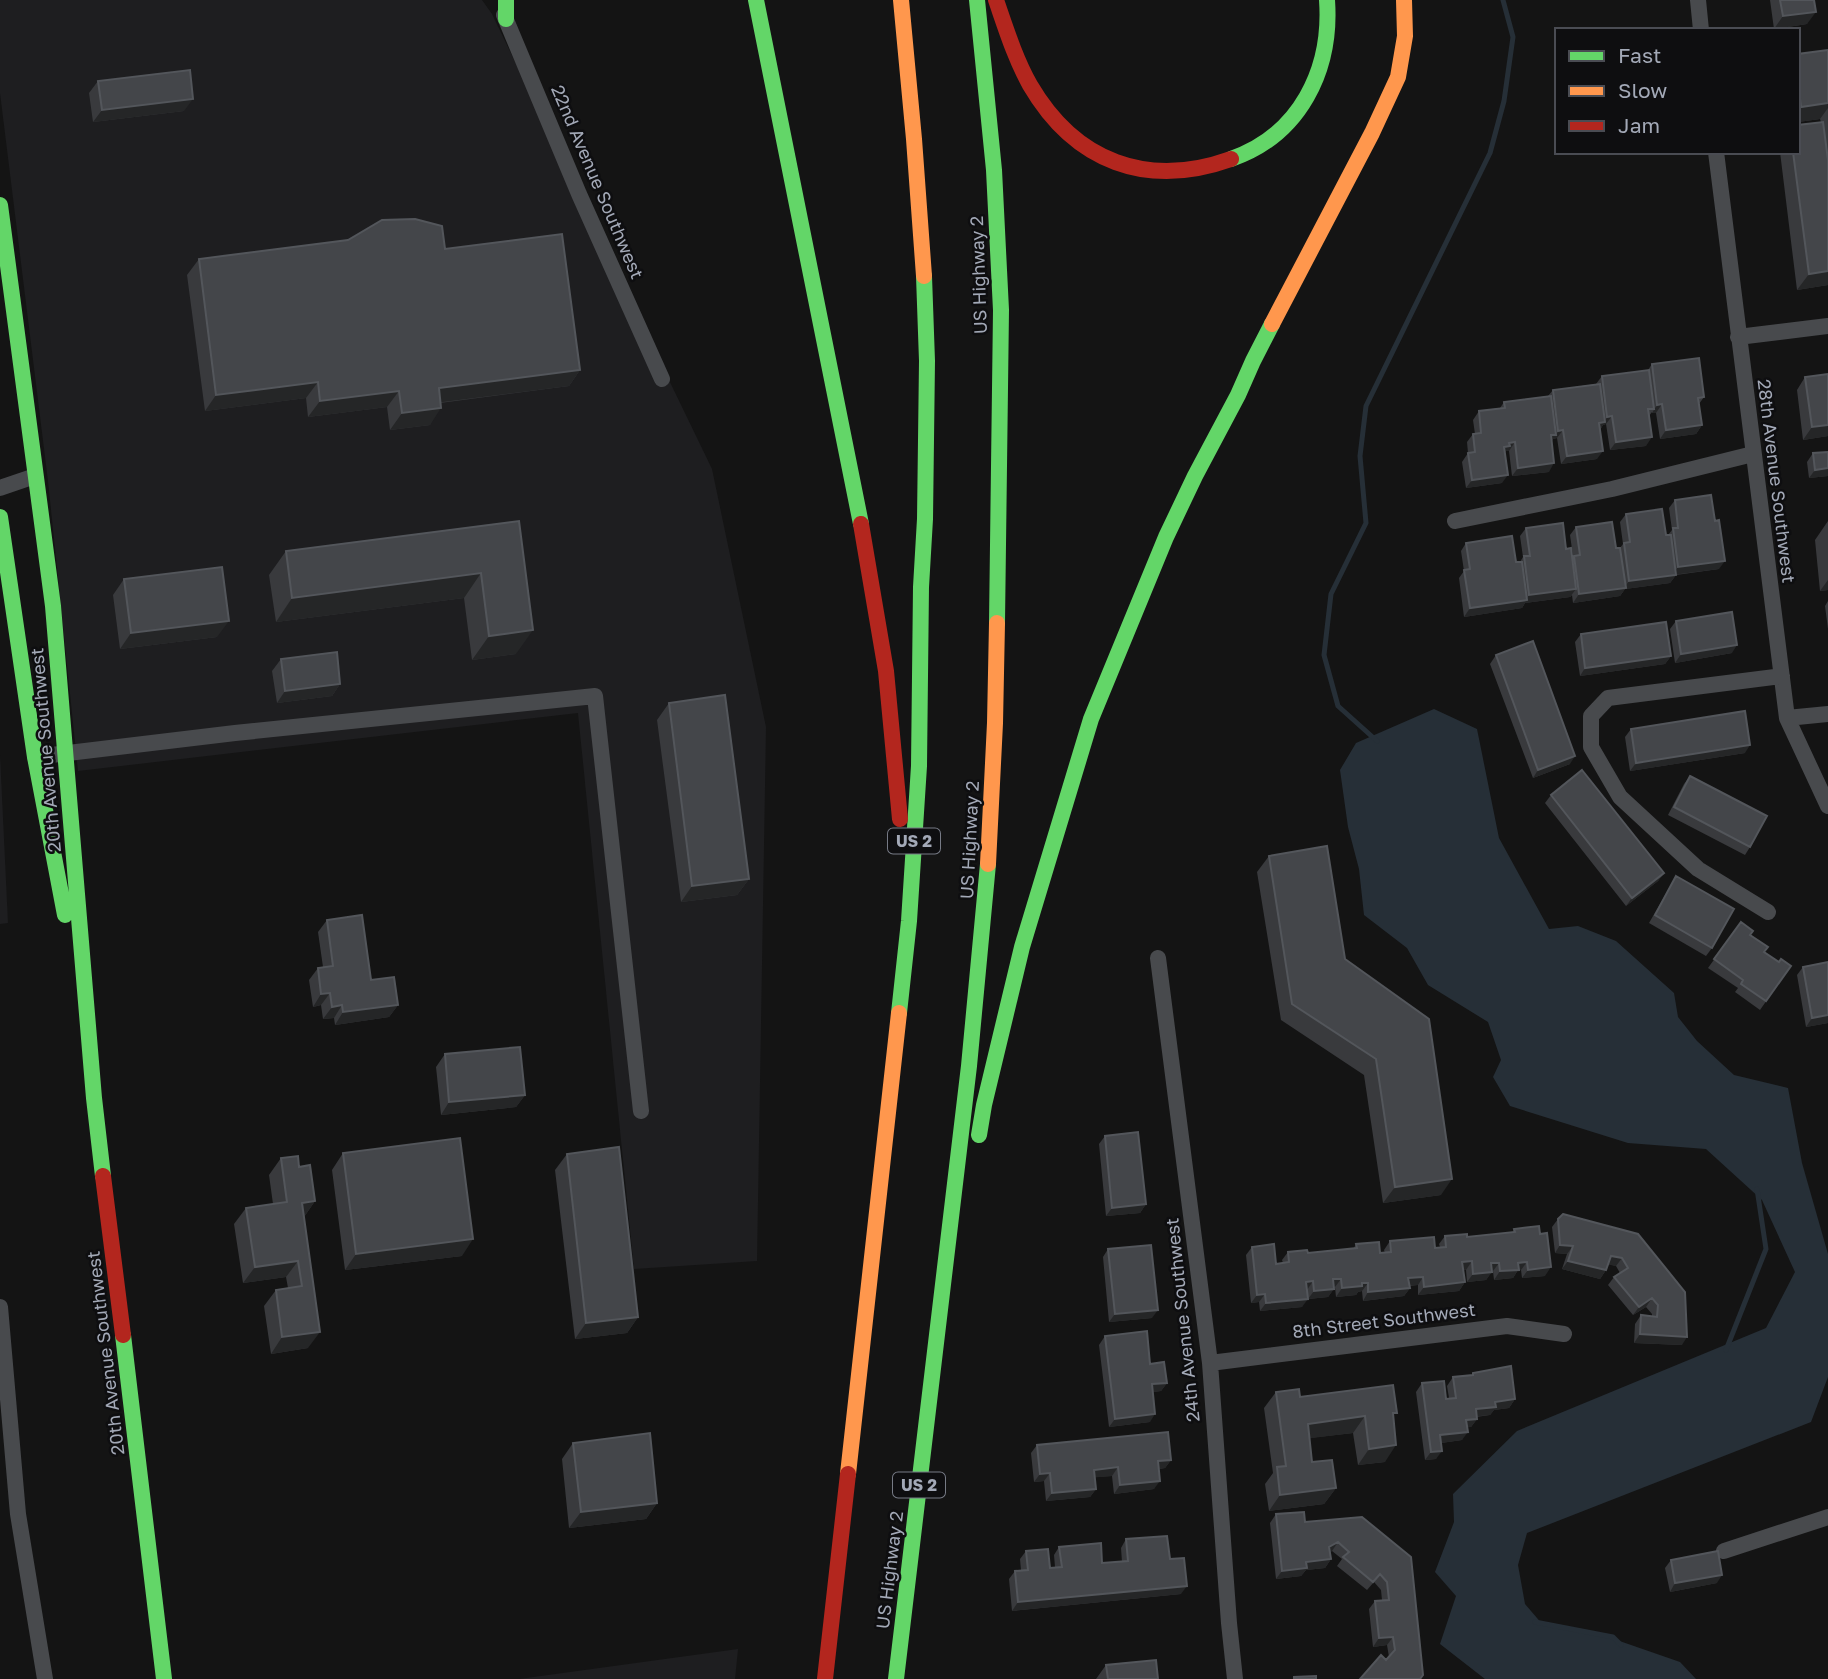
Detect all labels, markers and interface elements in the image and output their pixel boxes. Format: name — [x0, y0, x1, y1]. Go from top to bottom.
legend — [1555, 28, 1800, 154]
text: Fast — [1618, 42, 1661, 68]
text: Slow — [1618, 77, 1667, 103]
street label: 22nd Avenue Southwest — [547, 81, 649, 282]
text: Jam — [1618, 112, 1660, 138]
street label: US Highway 2 — [965, 215, 991, 335]
street label: 28th Avenue Southwest — [1754, 378, 1800, 584]
street label: 20th Avenue Southwest — [25, 647, 65, 853]
street label: US Highway 2 — [955, 780, 983, 900]
road number: US 2 — [888, 828, 940, 854]
street label: 24th Avenue Southwest — [1160, 1217, 1204, 1423]
street label: 20th Avenue Southwest — [82, 1250, 128, 1456]
street label: 8th Street Southwest — [1291, 1298, 1477, 1342]
road number: US 2 — [893, 1472, 945, 1498]
street label: US Highway 2 — [871, 1510, 907, 1630]

